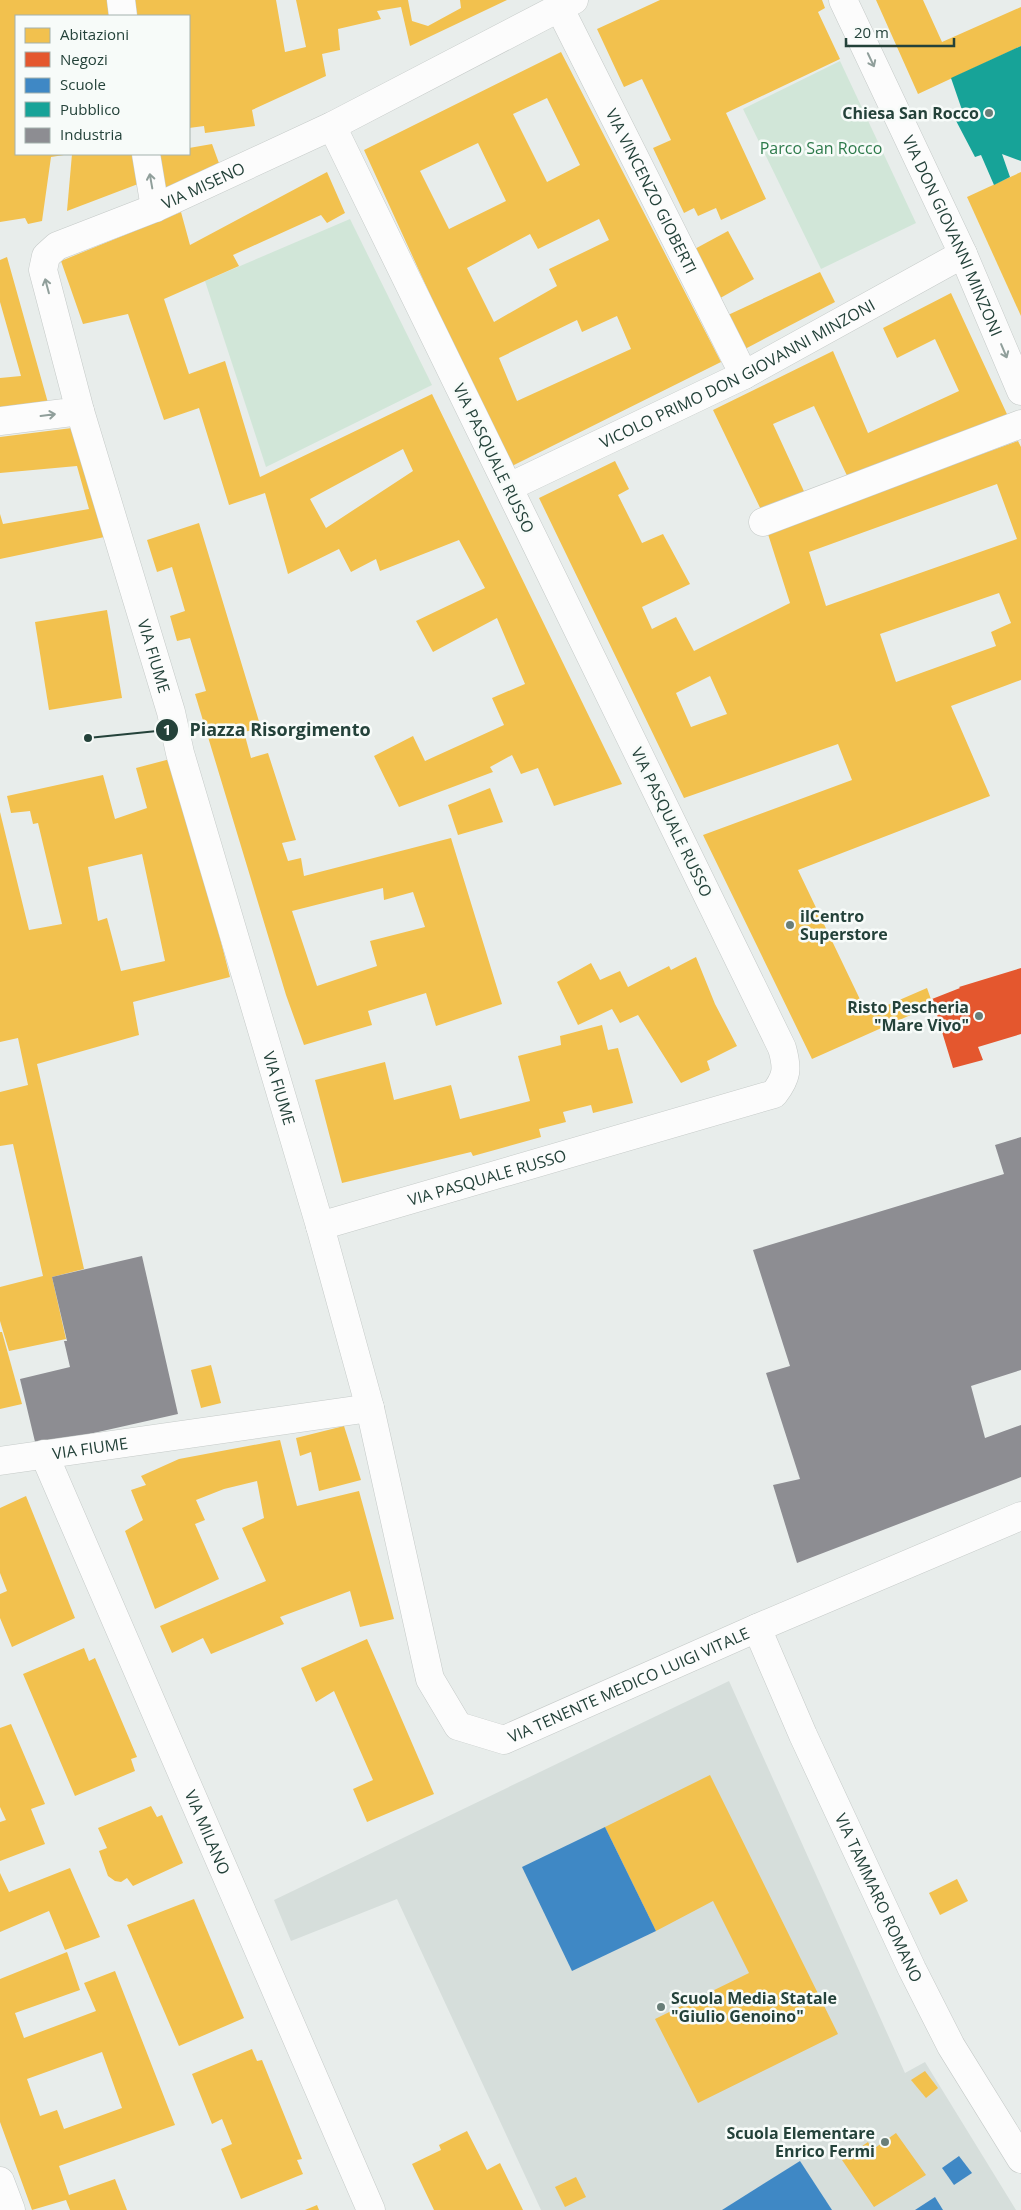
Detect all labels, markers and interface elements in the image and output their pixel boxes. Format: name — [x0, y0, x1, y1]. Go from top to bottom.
legend — [15, 15, 190, 155]
scale bar — [846, 15, 954, 47]
text: 20 m — [854, 22, 889, 42]
text: Abitazioni — [60, 24, 129, 44]
text: Negozi — [60, 49, 108, 69]
one-way arrow — [867, 52, 876, 67]
text: Scuole — [60, 74, 106, 94]
text: Pubblico — [60, 99, 120, 119]
place label: Chiesa San Rocco — [842, 102, 979, 124]
street label: VIA VINCENZO GIOBERTI — [601, 105, 702, 277]
marker: Chiesa San Rocco — [983, 107, 995, 119]
text: Industria — [60, 124, 123, 144]
street label: VIA DON GIOVANNI MINZONI — [897, 132, 1008, 340]
park label: Parco San Rocco — [760, 137, 882, 159]
street label: VIA MISENO — [158, 157, 249, 214]
one-way arrow — [145, 173, 155, 189]
one-way arrow — [42, 278, 52, 294]
street label: VICOLO PRIMO DON GIOVANNI MINZONI — [596, 294, 879, 453]
one-way arrow — [999, 343, 1009, 358]
street label: VIA PASQUALE RUSSO — [448, 379, 540, 537]
one-way arrow — [40, 410, 56, 420]
street label: VIA FIUME — [133, 616, 176, 696]
callout: Piazza Risorgimento — [155, 714, 381, 747]
text: Piazza Risorgimento — [189, 717, 371, 741]
text: 1 — [163, 719, 171, 739]
street label: VIA PASQUALE RUSSO — [626, 743, 718, 901]
place label: ilCentro Superstore — [800, 905, 888, 945]
marker: ilCentro Superstore — [784, 919, 796, 931]
place label: Risto Pescheria "Mare Vivo" — [847, 996, 969, 1036]
marker: Risto Pescheria "Mare Vivo" — [973, 1010, 985, 1022]
street label: VIA FIUME — [258, 1049, 301, 1128]
street label: VIA PASQUALE RUSSO — [405, 1144, 569, 1211]
street label: VIA FIUME — [51, 1432, 129, 1464]
street label: VIA TENENTE MEDICO LUIGI VITALE — [504, 1622, 753, 1748]
street label: VIA MILANO — [180, 1786, 236, 1878]
street label: VIA TAMMARO ROMANO — [830, 1810, 928, 1986]
place label: Scuola Media Statale "Giulio Genoino" — [671, 1987, 837, 2027]
marker: Scuola Media Statale "Giulio Genoino" — [655, 2001, 667, 2013]
place label: Scuola Elementare Enrico Fermi — [727, 2122, 875, 2162]
marker: Scuola Elementare Enrico Fermi — [879, 2136, 891, 2148]

